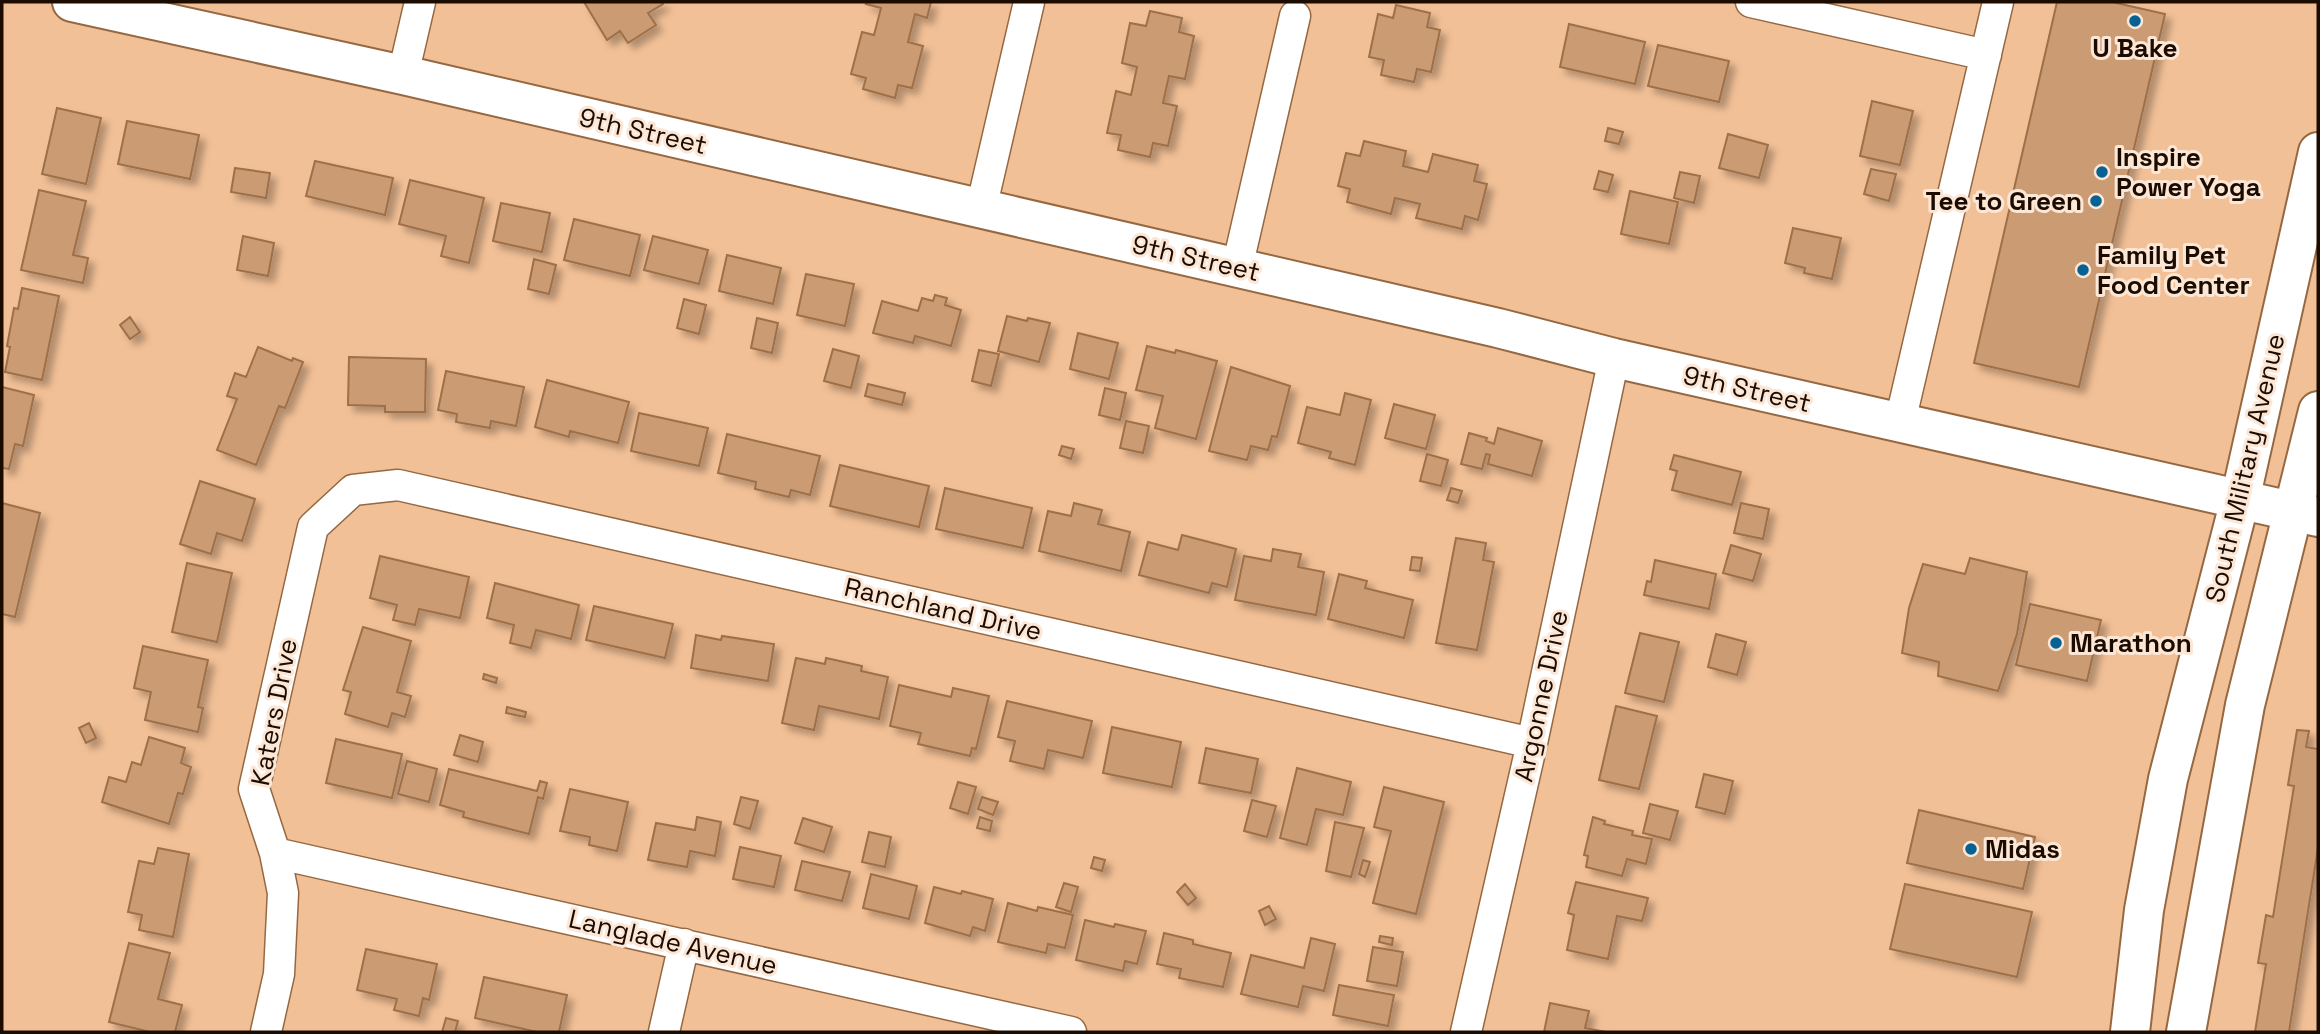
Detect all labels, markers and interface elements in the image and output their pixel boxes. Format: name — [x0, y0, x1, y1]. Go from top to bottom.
marker: U Bake — [2127, 13, 2143, 29]
place label: U Bake — [2092, 31, 2178, 65]
street label: 9th Street — [576, 100, 710, 162]
place label: Inspire Power Yoga — [2116, 140, 2261, 204]
marker: Inspire Power Yoga — [2094, 164, 2110, 180]
place label: Tee to Green — [1926, 184, 2082, 218]
marker: Tee to Green — [2088, 193, 2104, 209]
street label: 9th Street — [1129, 227, 1263, 289]
place label: Family Pet Food Center — [2097, 238, 2250, 302]
marker: Family Pet Food Center — [2075, 262, 2091, 278]
street label: South Military Avenue — [2198, 330, 2292, 606]
street label: 9th Street — [1680, 358, 1814, 420]
street label: Ranchland Drive — [841, 570, 1045, 648]
street label: Argonne Drive — [1506, 607, 1576, 785]
place label: Marathon — [2070, 626, 2192, 660]
marker: Marathon — [2048, 635, 2064, 651]
street label: Katers Drive — [243, 636, 305, 788]
place label: Midas — [1985, 832, 2060, 866]
marker: Midas — [1963, 841, 1979, 857]
street label: Langlade Avenue — [565, 901, 781, 983]

